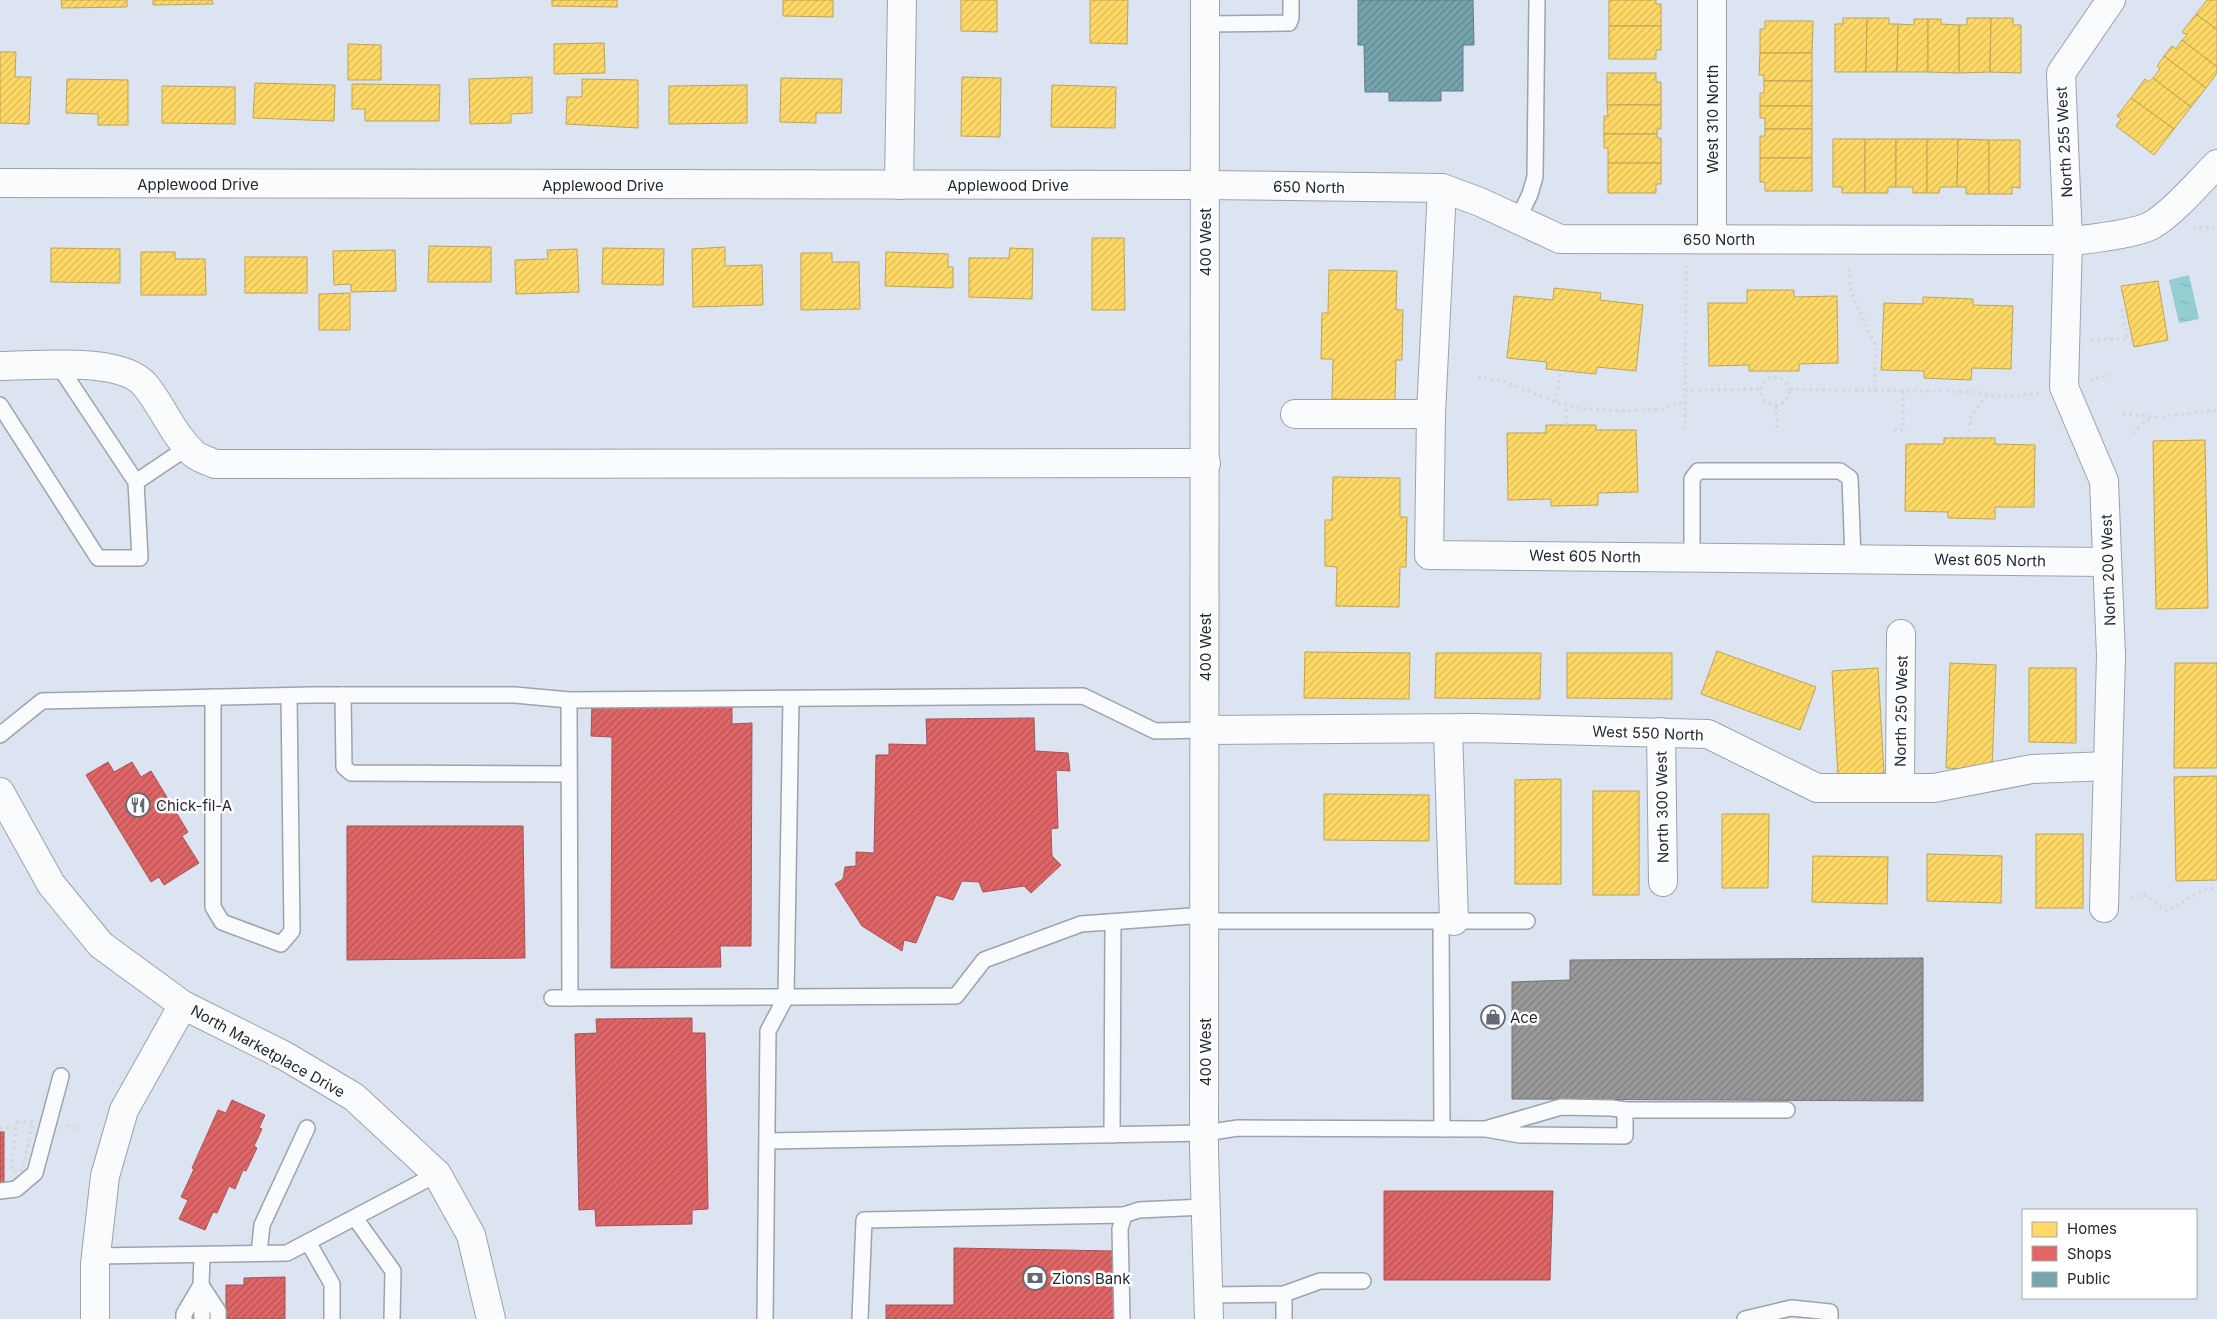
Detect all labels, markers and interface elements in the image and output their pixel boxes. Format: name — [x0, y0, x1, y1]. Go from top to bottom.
street label: West 310 North — [1703, 65, 1722, 173]
street label: North 255 West — [2052, 86, 2076, 198]
street label: Applewood Drive — [137, 175, 259, 194]
street label: Applewood Drive — [542, 176, 664, 195]
street label: Applewood Drive — [947, 176, 1069, 195]
street label: 650 North — [1273, 177, 1345, 197]
street label: 400 West — [1196, 208, 1215, 276]
street label: 650 North — [1683, 230, 1755, 249]
street label: North 200 West — [2097, 514, 2119, 626]
street label: West 605 North — [1529, 546, 1641, 566]
street label: West 605 North — [1934, 550, 2046, 570]
street label: 400 West — [1196, 613, 1215, 681]
street label: North 250 West — [1891, 655, 1911, 767]
street label: West 550 North — [1592, 722, 1704, 744]
street label: North 300 West — [1652, 751, 1672, 863]
restaurant icon: Chick-fil-A — [125, 792, 151, 818]
place label: Chick-fil-A — [156, 796, 232, 815]
street label: North Marketplace Drive — [187, 1001, 349, 1101]
shop icon: Ace — [1480, 1004, 1506, 1030]
place label: Ace — [1510, 1008, 1538, 1027]
street label: 400 West — [1196, 1018, 1215, 1086]
legend — [2022, 1209, 2197, 1299]
text: Homes — [2067, 1219, 2117, 1238]
text: Shops — [2067, 1244, 2112, 1263]
bank icon: Zions Bank — [1022, 1265, 1048, 1291]
place label: Zions Bank — [1052, 1269, 1131, 1288]
text: Public — [2067, 1269, 2110, 1288]

